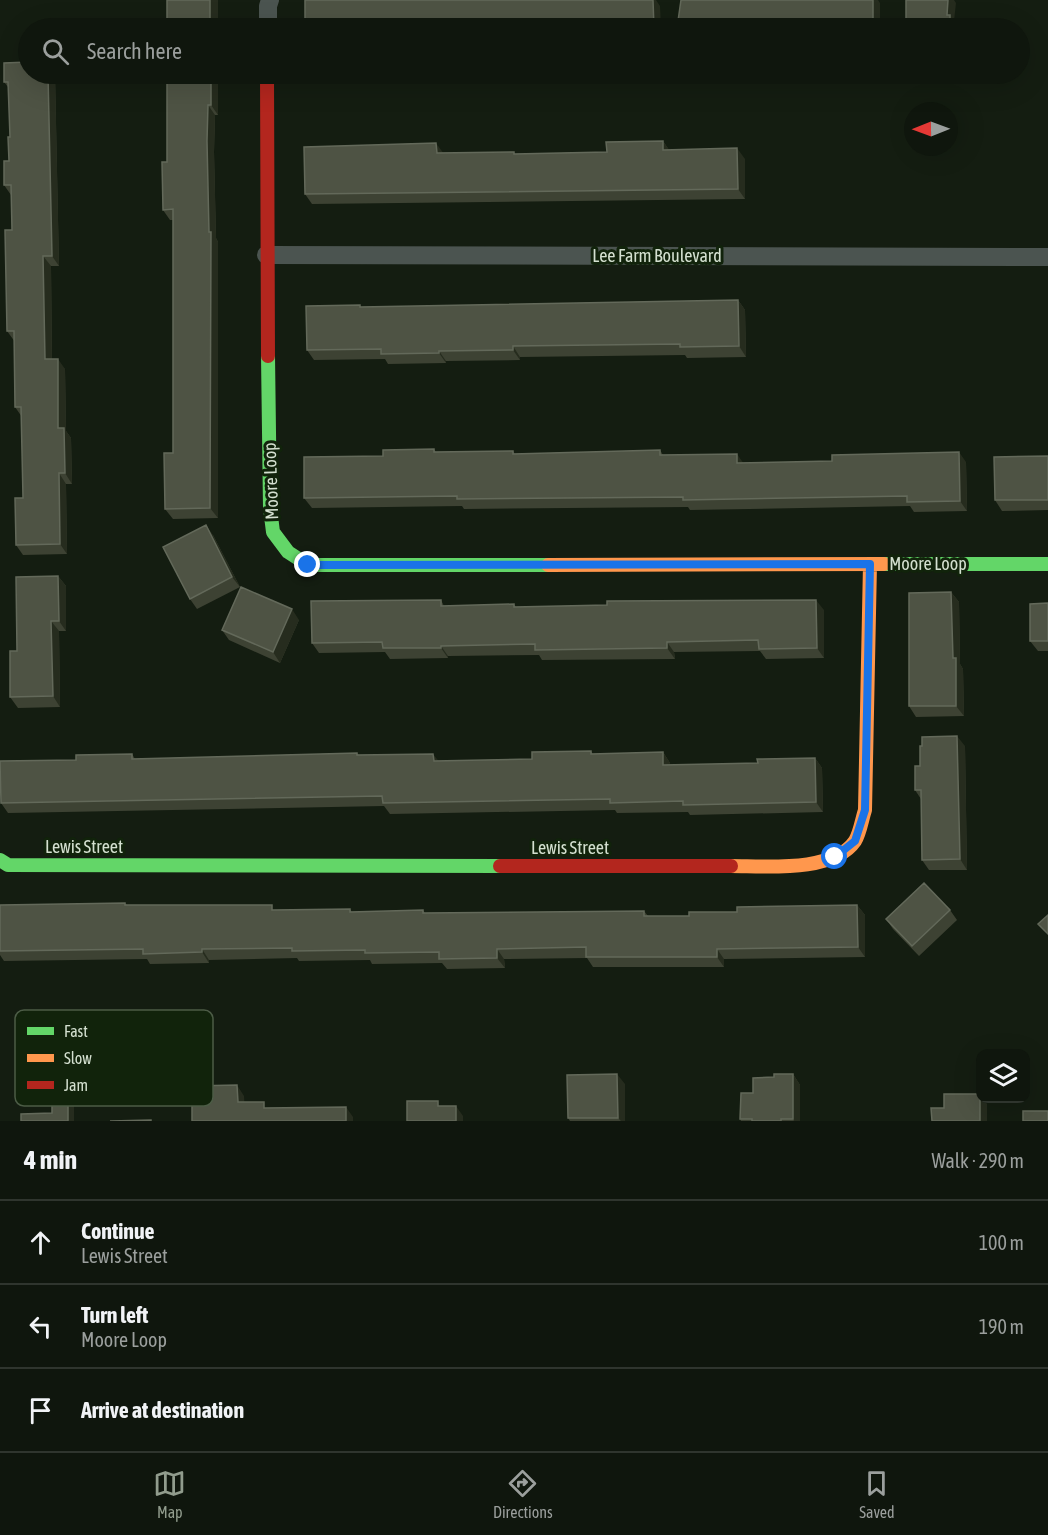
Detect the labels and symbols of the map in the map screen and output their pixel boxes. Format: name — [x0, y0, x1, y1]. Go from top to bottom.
north arrow — [904, 102, 958, 156]
street label: Lee Farm Boulevard — [592, 245, 722, 266]
street label: Moore Loop — [259, 442, 282, 520]
route end — [294, 551, 320, 577]
street label: Moore Loop — [889, 553, 967, 574]
street label: Lewis Street — [45, 836, 123, 857]
street label: Lewis Street — [531, 837, 609, 858]
route start — [821, 843, 847, 869]
legend — [15, 1010, 213, 1106]
text: Fast — [64, 1022, 88, 1040]
text: Slow — [64, 1049, 92, 1067]
text: Jam — [64, 1076, 88, 1094]

